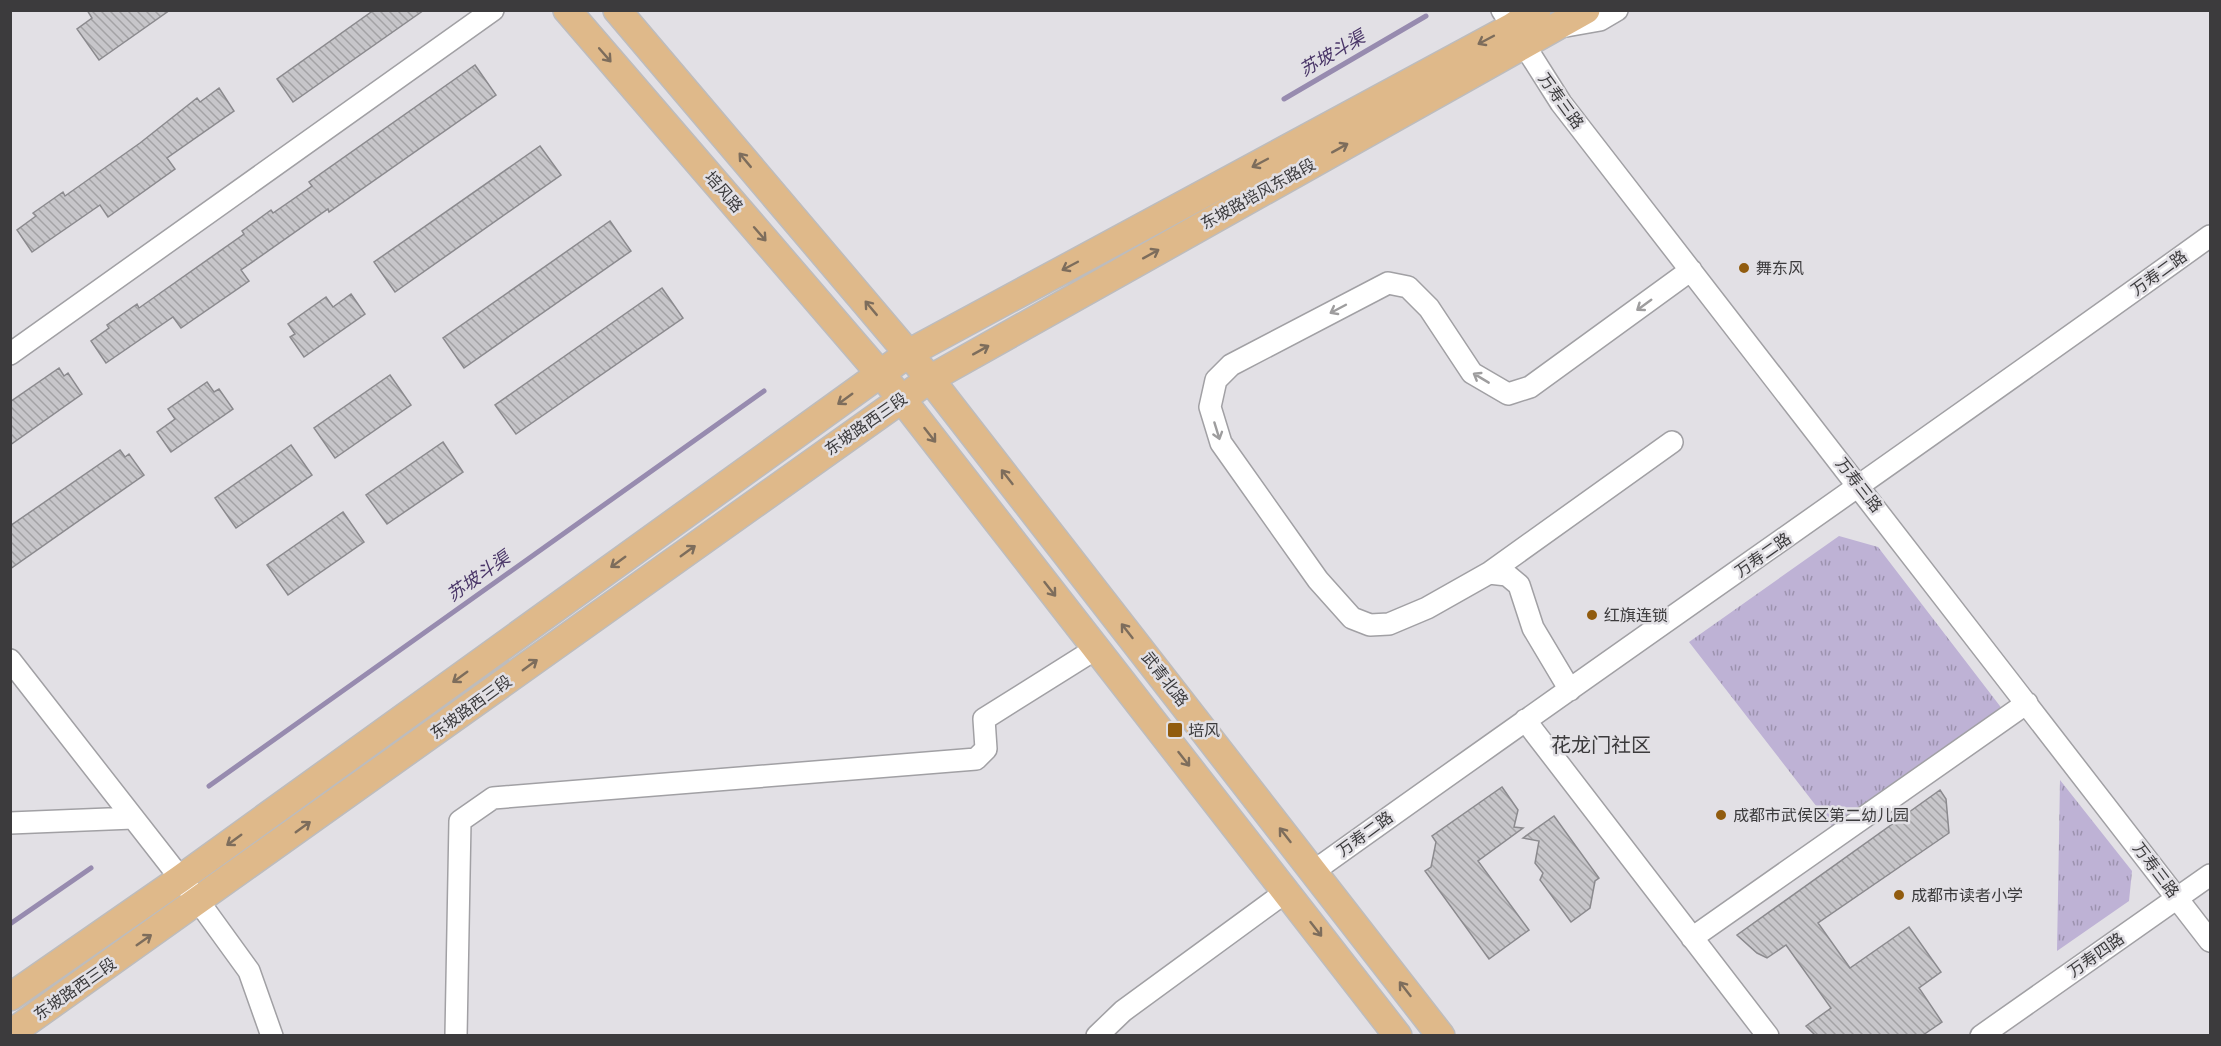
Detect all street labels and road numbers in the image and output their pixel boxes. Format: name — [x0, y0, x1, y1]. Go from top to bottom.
street label: 万寿三路 — [1533, 68, 1589, 134]
street label: 东坡路培风东路段 — [1196, 153, 1320, 235]
street label: 培风路 — [700, 166, 748, 218]
street label: 万寿二路 — [2126, 245, 2192, 301]
street label: 东坡路西三段 — [820, 387, 912, 461]
street label: 万寿三路 — [1830, 453, 1888, 517]
street label: 万寿二路 — [1730, 527, 1796, 583]
street label: 武青北路 — [1136, 647, 1194, 711]
street label: 东坡路西三段 — [425, 669, 517, 745]
street label: 万寿二路 — [1332, 806, 1398, 862]
street label: 万寿三路 — [2128, 838, 2184, 902]
street label: 万寿四路 — [2063, 927, 2129, 983]
street label: 东坡路西三段 — [29, 952, 121, 1026]

